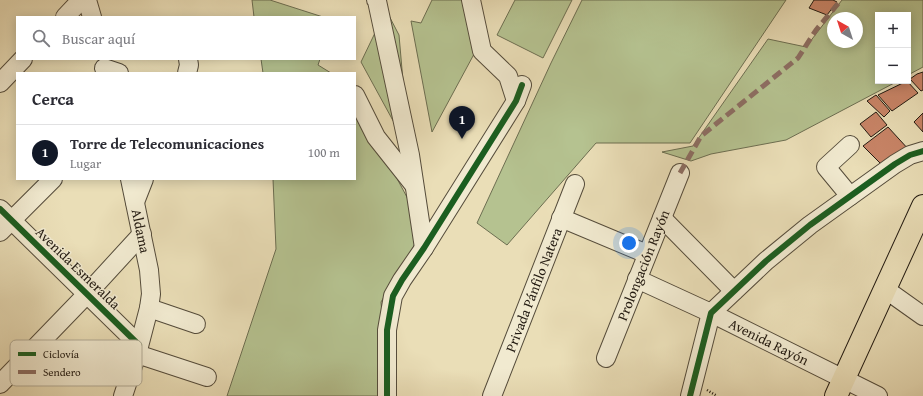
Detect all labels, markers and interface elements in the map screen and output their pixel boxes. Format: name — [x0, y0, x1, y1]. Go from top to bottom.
north arrow — [827, 12, 863, 48]
map controls — [875, 12, 911, 84]
button: + — [875, 12, 911, 48]
search box — [16, 16, 356, 60]
icon: search — [30, 27, 52, 49]
text: Buscar aquí — [62, 28, 135, 49]
button: − — [875, 48, 911, 84]
text: Cerca — [32, 86, 74, 111]
pin: 1 — [449, 106, 475, 139]
text: Torre de Telecomunicaciones — [70, 133, 264, 154]
text: 1 — [42, 143, 48, 162]
text: 100 m — [308, 143, 340, 162]
text: Lugar — [70, 154, 101, 173]
street label: Aldama — [127, 207, 155, 255]
street label: Prolongación Rayón — [612, 207, 674, 324]
street label: Avenida Esmeralda — [31, 222, 125, 314]
street label: Privada Pánfilo Natera — [500, 224, 567, 355]
your location — [619, 233, 639, 253]
street label: Avenida Rayón — [726, 313, 812, 370]
legend — [10, 340, 142, 386]
text: Ciclovía — [43, 346, 80, 362]
text: Sendero — [43, 364, 81, 380]

